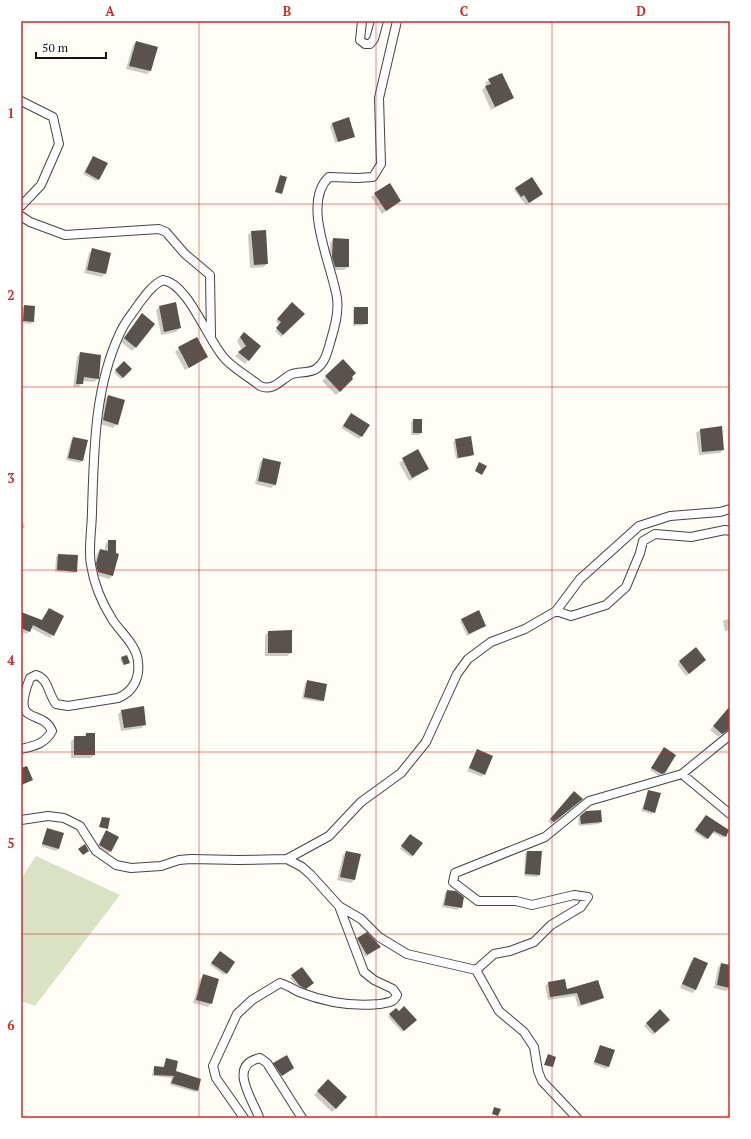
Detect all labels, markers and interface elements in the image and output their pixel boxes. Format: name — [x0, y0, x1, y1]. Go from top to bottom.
text: A — [105, 2, 115, 20]
text: B — [283, 2, 291, 20]
text: C — [460, 2, 468, 20]
text: D — [636, 2, 646, 20]
scale bar — [36, 34, 106, 60]
text: 50 m — [42, 40, 69, 55]
text: 1 — [7, 104, 15, 122]
text: 2 — [7, 286, 15, 304]
text: 3 — [7, 469, 15, 487]
text: 4 — [7, 651, 15, 669]
text: 5 — [7, 834, 15, 852]
text: 6 — [7, 1016, 15, 1034]

